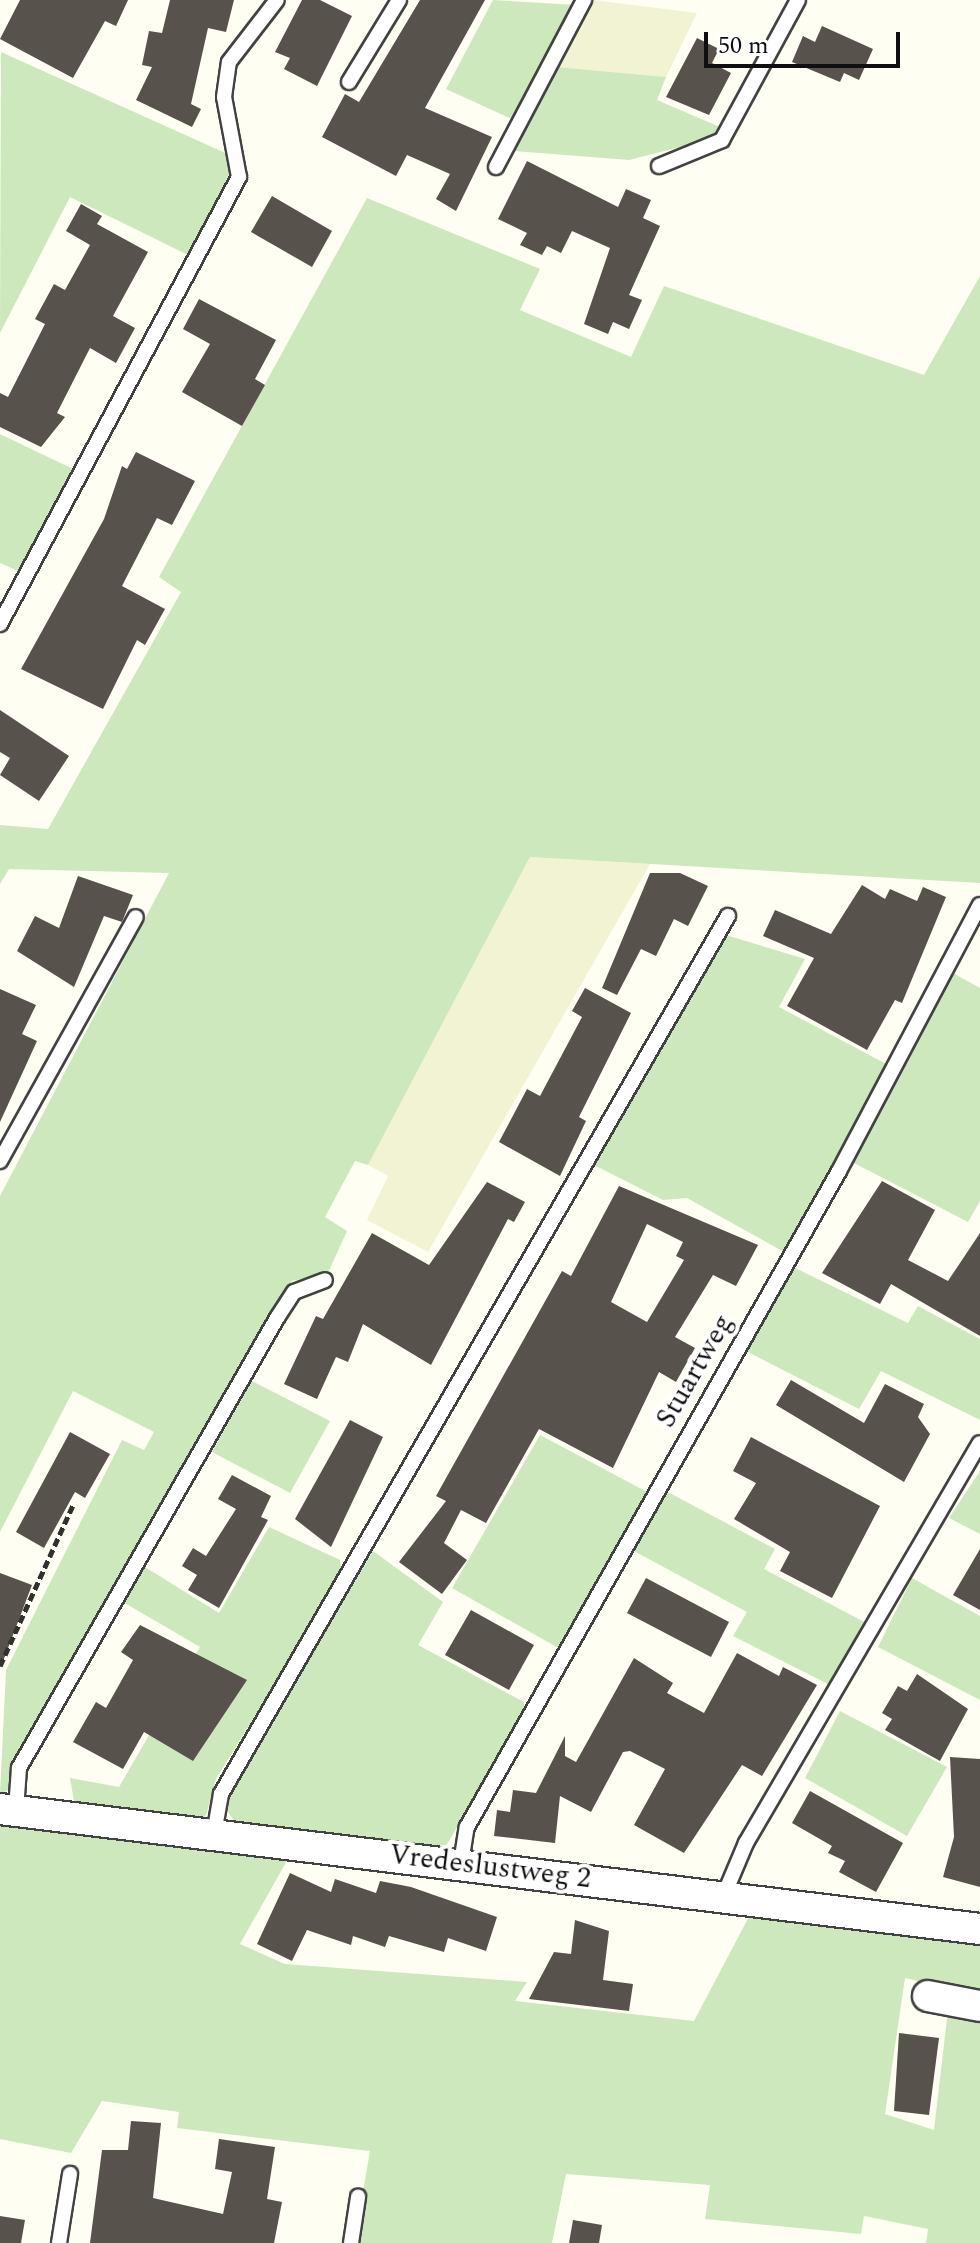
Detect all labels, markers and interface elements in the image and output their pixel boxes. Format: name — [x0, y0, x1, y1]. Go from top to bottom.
scale bar — [708, 16, 904, 66]
text: 50 m — [718, 28, 769, 64]
street label: Stuartweg — [649, 1308, 741, 1434]
street label: Vredeslustweg 2 — [387, 1838, 593, 1896]

